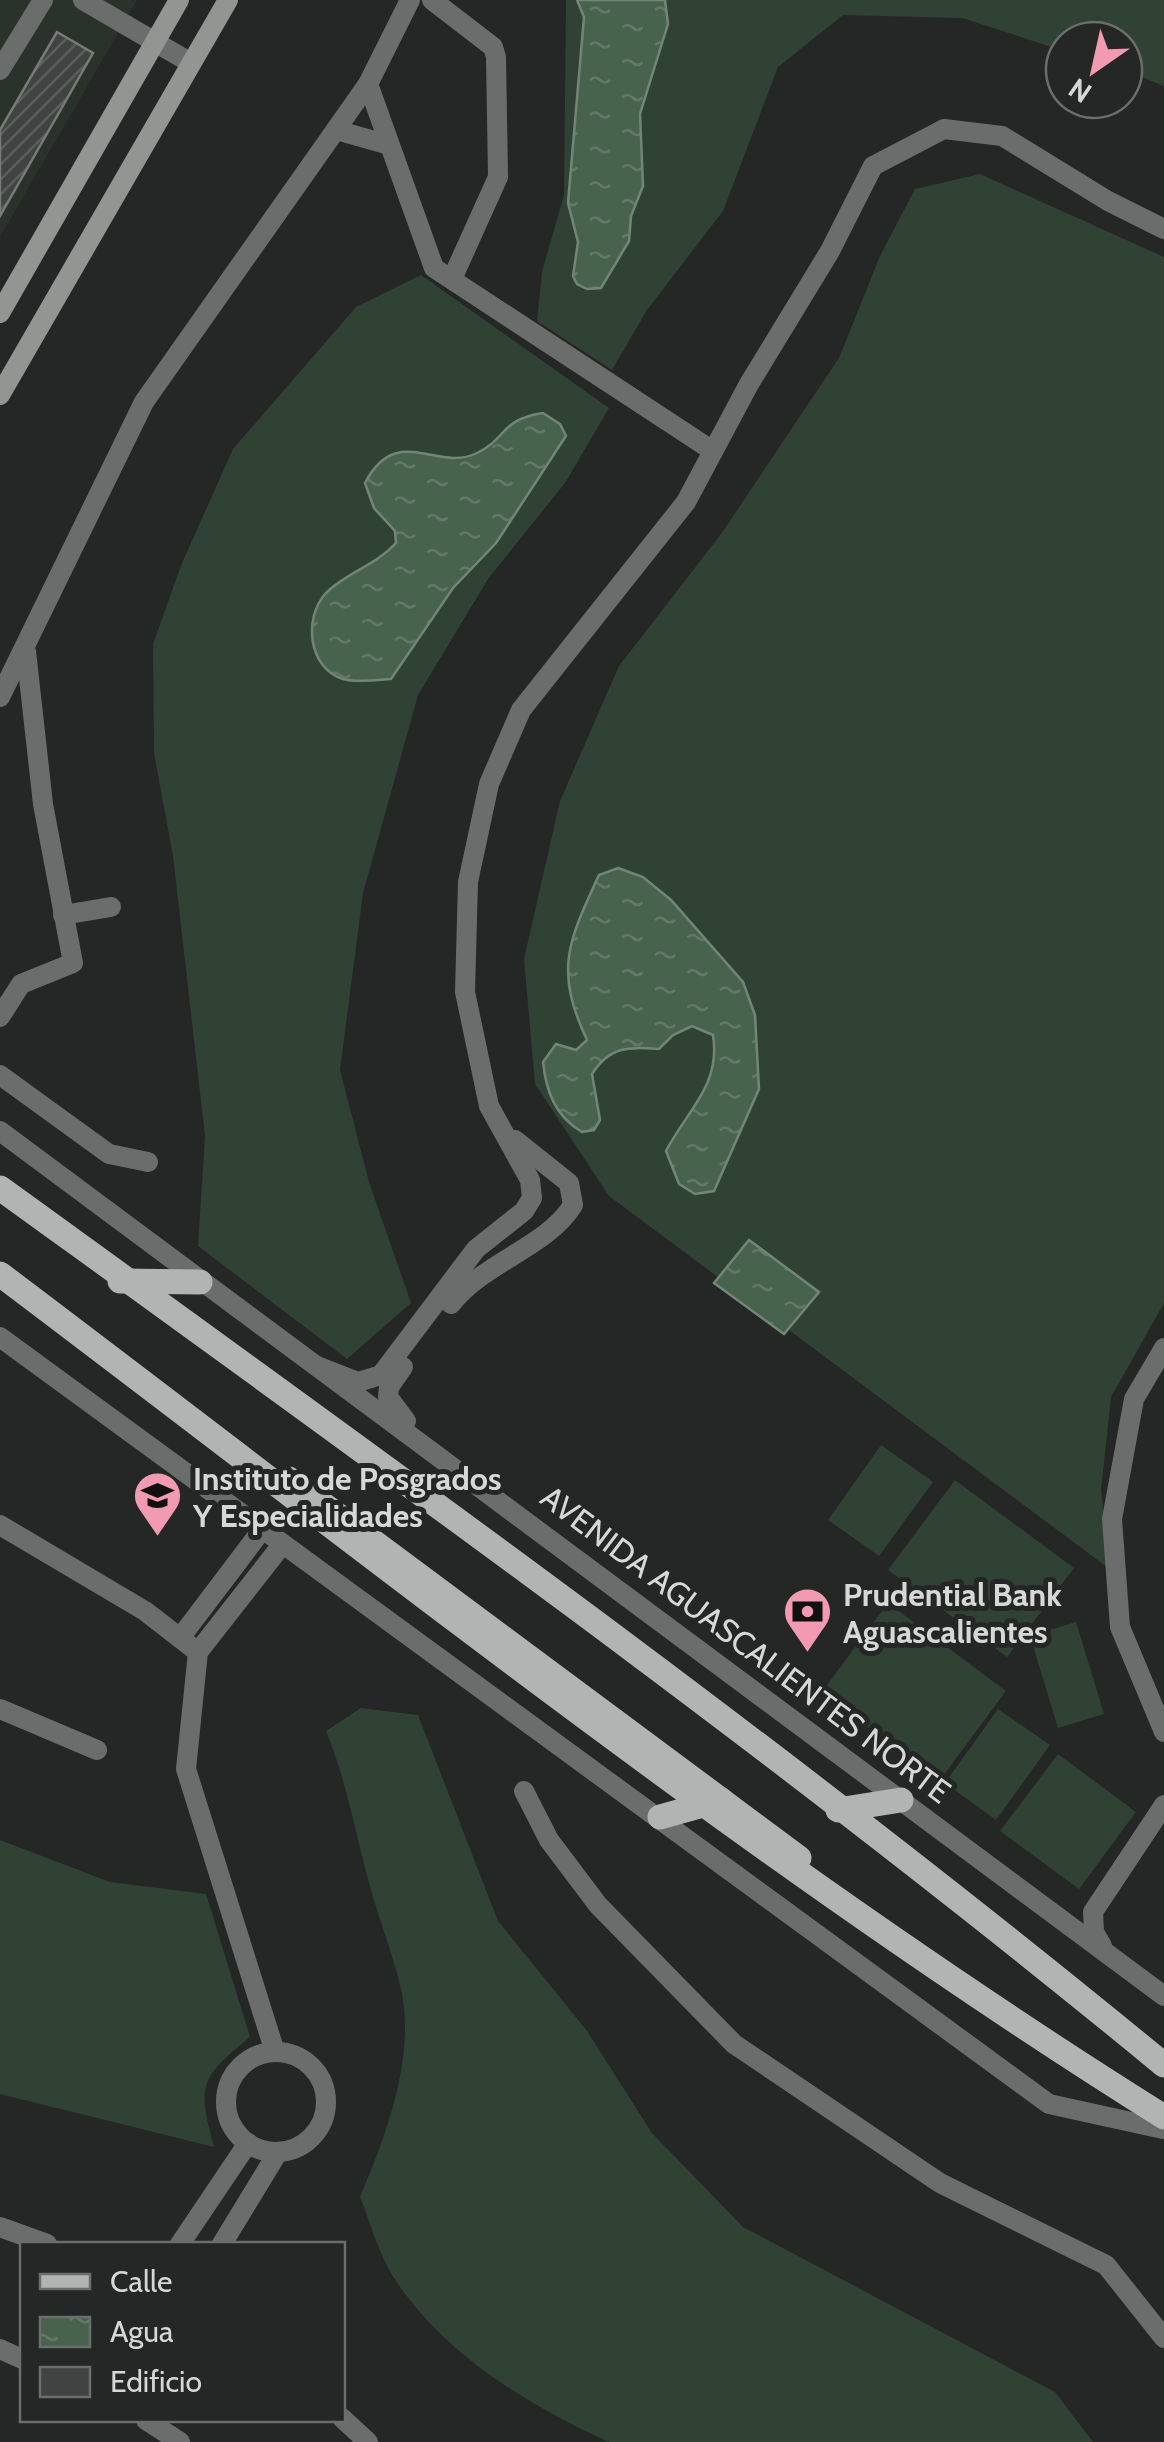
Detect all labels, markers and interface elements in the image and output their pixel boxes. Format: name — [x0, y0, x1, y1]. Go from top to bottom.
north arrow — [1044, 20, 1144, 120]
text: N — [1062, 71, 1098, 110]
place label: Instituto de Posgrados Y Especialidades — [192, 1459, 502, 1535]
school or university icon: Instituto de Posgrados Y Especialidades — [132, 1470, 184, 1538]
street label: AVENIDA AGUASCALIENTES NORTE — [533, 1477, 959, 1811]
place label: Prudential Bank Aguascalientes — [843, 1575, 1062, 1651]
bank icon: Prudential Bank Aguascalientes — [782, 1586, 834, 1654]
legend — [20, 2242, 345, 2422]
text: Calle — [110, 2263, 172, 2300]
text: Agua — [110, 2313, 174, 2350]
text: Edificio — [110, 2363, 202, 2400]

